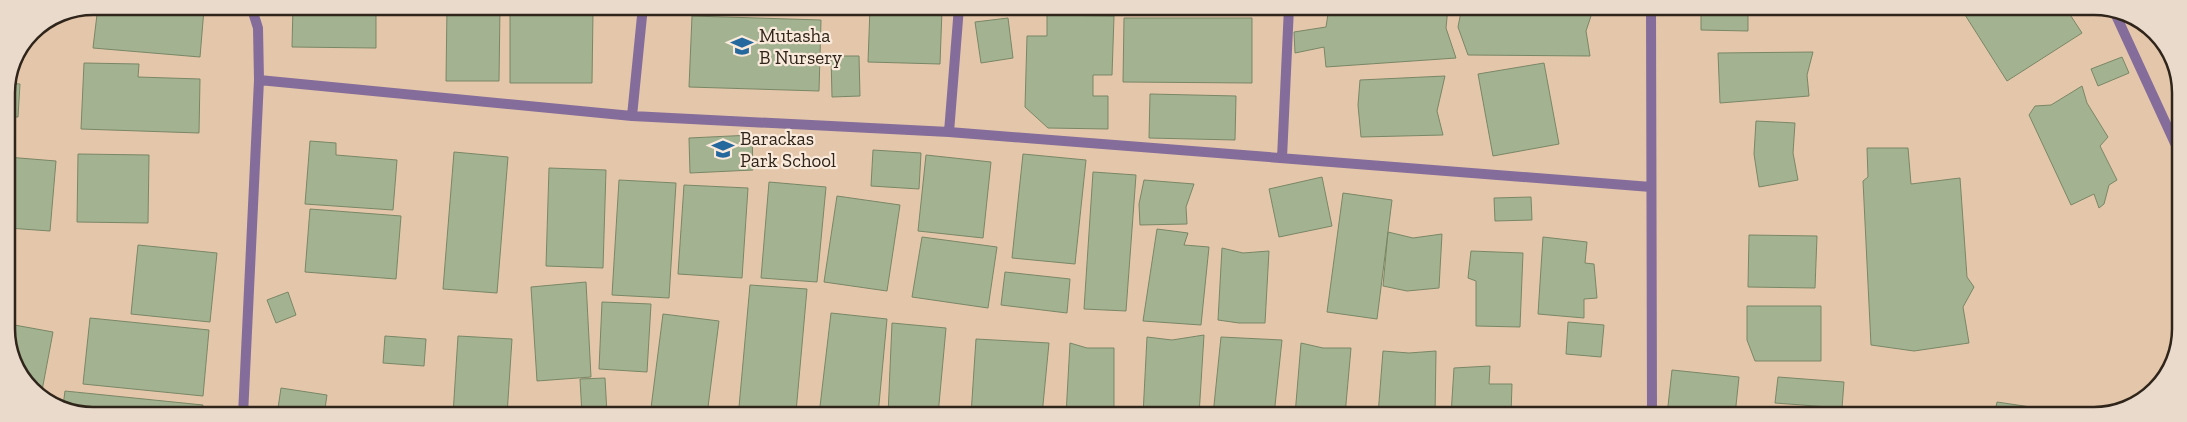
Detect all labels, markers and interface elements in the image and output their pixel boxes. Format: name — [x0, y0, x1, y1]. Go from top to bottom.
place label: Mutasha B Nursery — [759, 24, 842, 69]
school or university icon: Mutasha B Nursery — [729, 33, 755, 59]
place label: Barackas Park School — [740, 127, 836, 172]
school or university icon: Barackas Park School — [710, 136, 736, 162]

